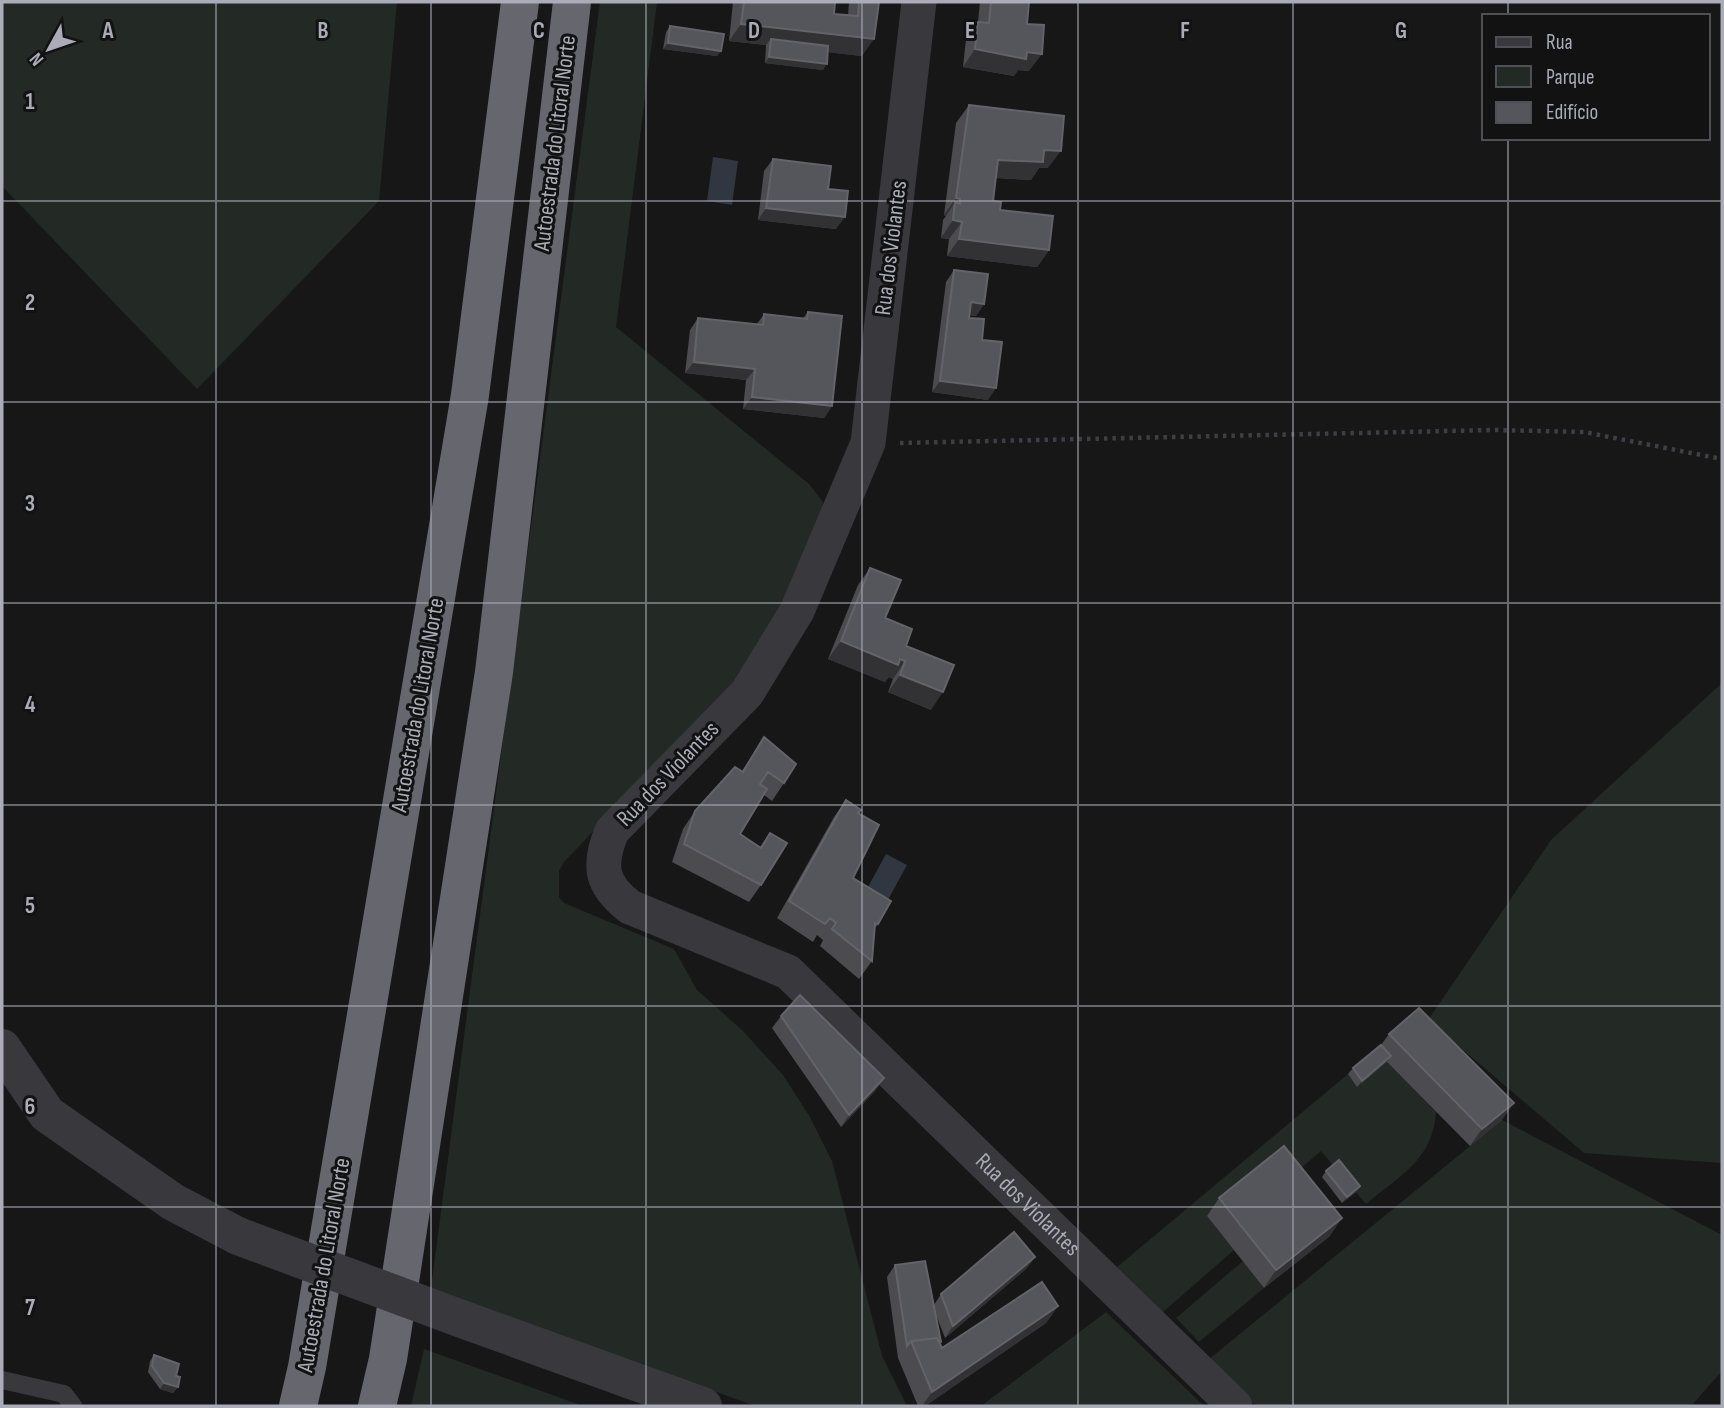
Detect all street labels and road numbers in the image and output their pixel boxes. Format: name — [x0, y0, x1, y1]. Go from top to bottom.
street label: Autoestrada do Litoral Norte — [528, 34, 582, 253]
street label: Rua dos Violantes — [869, 179, 913, 317]
street label: Autoestrada do Litoral Norte — [385, 596, 451, 815]
street label: Rua dos Violantes — [611, 716, 725, 832]
street label: Rua dos Violantes — [969, 1147, 1086, 1262]
street label: Autoestrada do Litoral Norte — [291, 1156, 357, 1375]

